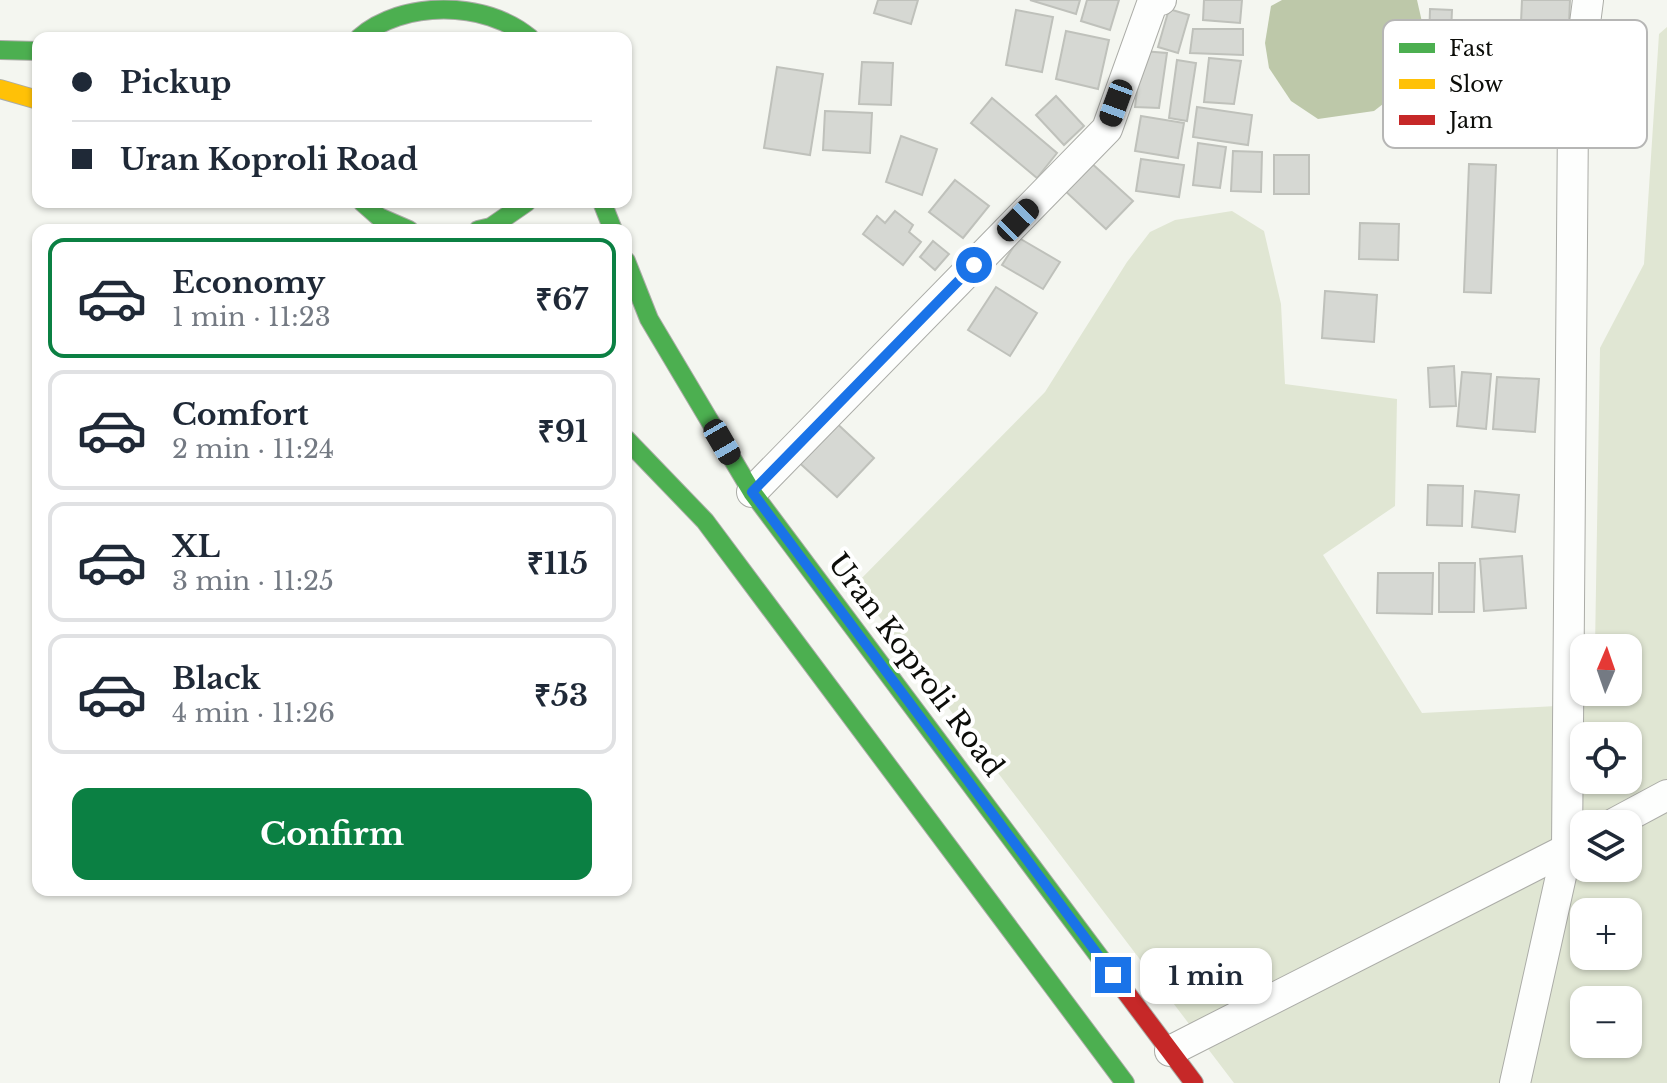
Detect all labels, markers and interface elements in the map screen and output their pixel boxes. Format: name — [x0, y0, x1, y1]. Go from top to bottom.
legend — [1383, 20, 1647, 148]
text: Fast — [1449, 35, 1494, 62]
text: Pickup — [120, 64, 231, 101]
text: Slow — [1449, 71, 1503, 98]
car — [1097, 76, 1135, 130]
text: Jam — [1446, 107, 1493, 134]
text: Uran Koproli Road — [120, 141, 418, 178]
car — [993, 194, 1043, 246]
route start — [956, 247, 992, 283]
icon: car — [76, 262, 148, 334]
text: Economy — [172, 264, 325, 301]
text: ₹67 — [535, 281, 588, 318]
text: 1 min · 11:23 — [172, 301, 331, 333]
icon: car — [76, 394, 148, 466]
text: Comfort — [172, 396, 309, 433]
text: ₹91 — [538, 413, 588, 450]
car — [700, 415, 744, 469]
text: 2 min · 11:24 — [172, 433, 334, 465]
icon: car — [76, 526, 148, 598]
text: XL — [172, 528, 220, 565]
text: ₹115 — [527, 545, 588, 582]
street label: Uran Koproli Road — [821, 547, 1011, 784]
text: 3 min · 11:25 — [172, 565, 334, 597]
north arrow — [1570, 634, 1642, 706]
map controls — [1570, 634, 1642, 1058]
icon: car — [76, 658, 148, 730]
text: Black — [172, 660, 260, 697]
text: ₹53 — [534, 677, 588, 714]
text: 4 min · 11:26 — [172, 697, 335, 729]
button: locate — [1570, 722, 1642, 794]
button: Confirm — [72, 788, 592, 880]
button: layers — [1570, 810, 1642, 882]
button: + — [1570, 898, 1642, 970]
callout: 1 min — [1141, 947, 1273, 1003]
route end — [1095, 957, 1131, 993]
text: 1 min — [1168, 960, 1244, 992]
button: − — [1570, 986, 1642, 1058]

